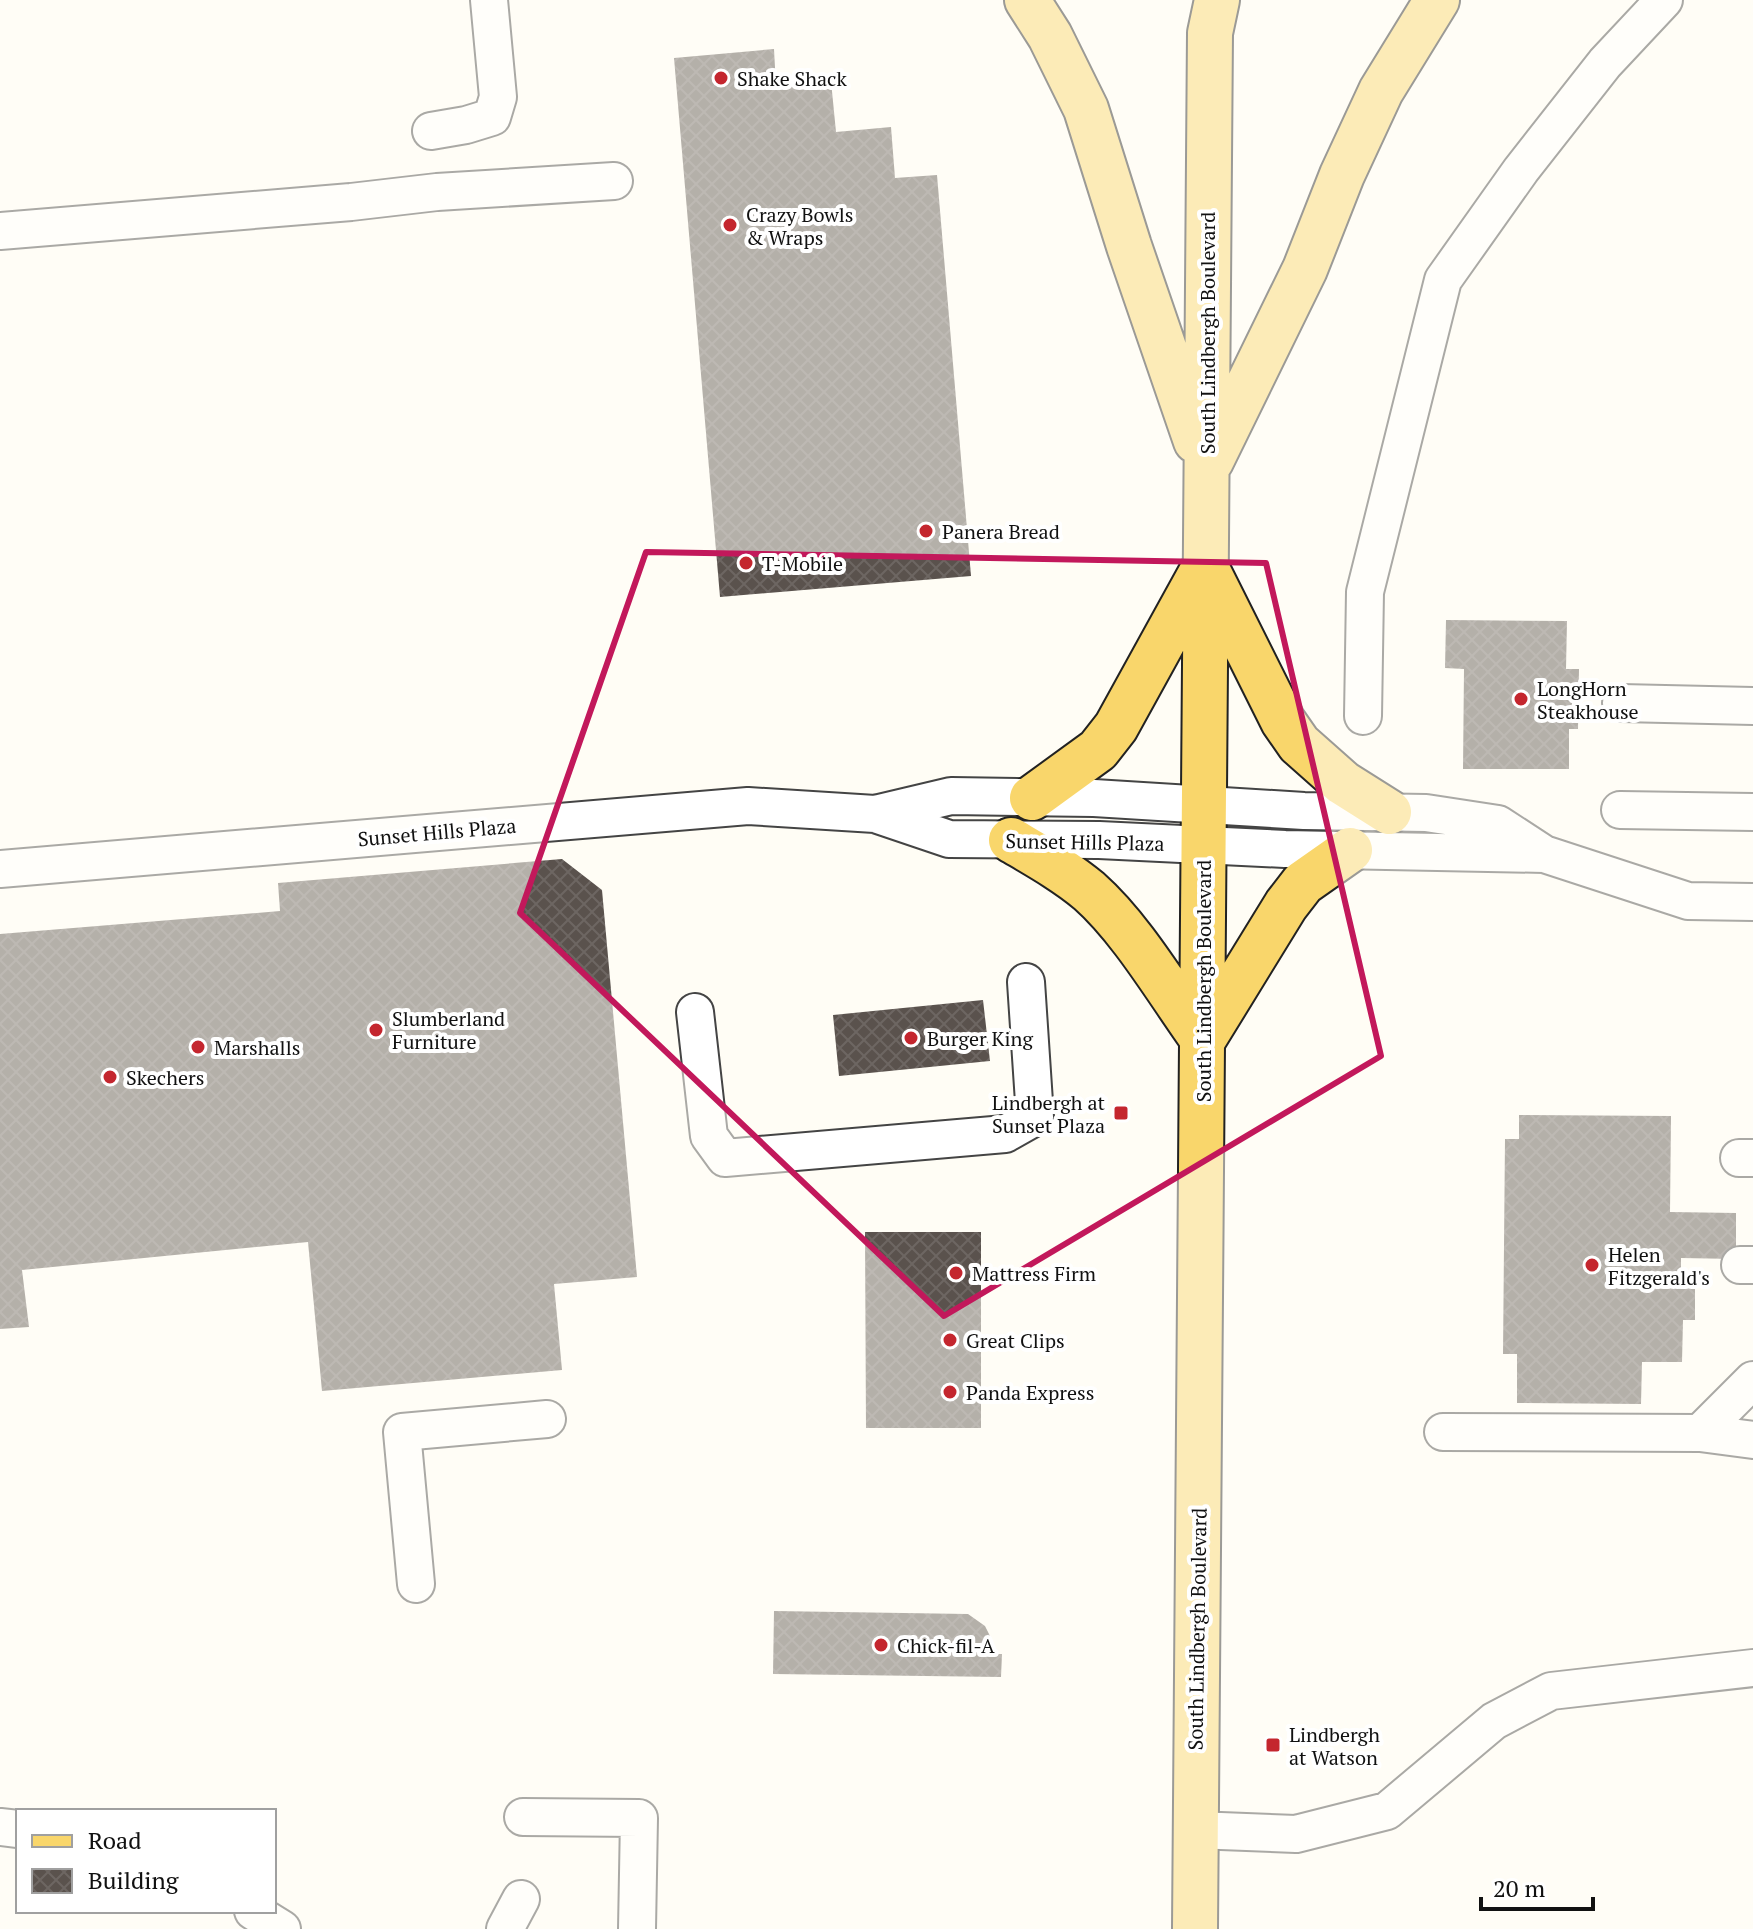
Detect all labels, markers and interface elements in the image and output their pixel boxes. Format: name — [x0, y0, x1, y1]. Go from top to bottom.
place label: Shake Shack — [737, 65, 847, 92]
marker: Shake Shack — [712, 69, 730, 87]
place label: Crazy Bowls & Wraps — [746, 201, 854, 251]
street label: South Lindbergh Boulevard — [1194, 212, 1221, 454]
marker: Crazy Bowls & Wraps — [721, 216, 739, 234]
place label: Panera Bread — [942, 518, 1060, 545]
marker: Panera Bread — [917, 522, 935, 540]
place label: T-Mobile — [762, 550, 843, 577]
marker: T-Mobile — [737, 554, 755, 572]
place label: LongHorn Steakhouse — [1537, 675, 1639, 725]
marker: LongHorn Steakhouse — [1512, 690, 1530, 708]
street label: Sunset Hills Plaza — [357, 812, 517, 852]
street label: Sunset Hills Plaza — [1005, 827, 1165, 857]
street label: South Lindbergh Boulevard — [1190, 860, 1217, 1102]
place label: Slumberland Furniture — [392, 1005, 505, 1055]
marker: Slumberland Furniture — [367, 1021, 385, 1039]
place label: Burger King — [927, 1025, 1033, 1052]
marker: Burger King — [902, 1029, 920, 1047]
place label: Marshalls — [214, 1034, 300, 1061]
marker: Marshalls — [189, 1038, 207, 1056]
place label: Skechers — [126, 1064, 204, 1091]
marker: Skechers — [101, 1068, 119, 1086]
place label: Lindbergh at Sunset Plaza — [992, 1089, 1106, 1139]
marker: Lindbergh at Sunset Plaza — [1112, 1104, 1130, 1122]
place label: Helen Fitzgerald's — [1608, 1241, 1710, 1291]
marker: Helen Fitzgerald's — [1583, 1256, 1601, 1274]
place label: Mattress Firm — [972, 1260, 1096, 1287]
marker: Mattress Firm — [947, 1264, 965, 1282]
place label: Great Clips — [966, 1327, 1065, 1354]
marker: Great Clips — [941, 1331, 959, 1349]
place label: Panda Express — [966, 1379, 1094, 1406]
marker: Panda Express — [941, 1383, 959, 1401]
street label: South Lindbergh Boulevard — [1181, 1507, 1213, 1751]
place label: Chick-fil-A — [897, 1632, 995, 1659]
marker: Chick-fil-A — [872, 1636, 890, 1654]
place label: Lindbergh at Watson — [1289, 1721, 1380, 1771]
marker: Lindbergh at Watson — [1264, 1736, 1282, 1754]
legend — [16, 1809, 276, 1913]
text: Road — [88, 1824, 142, 1856]
scale bar — [1481, 1861, 1593, 1911]
text: Building — [88, 1864, 179, 1896]
text: 20 m — [1493, 1872, 1545, 1904]

